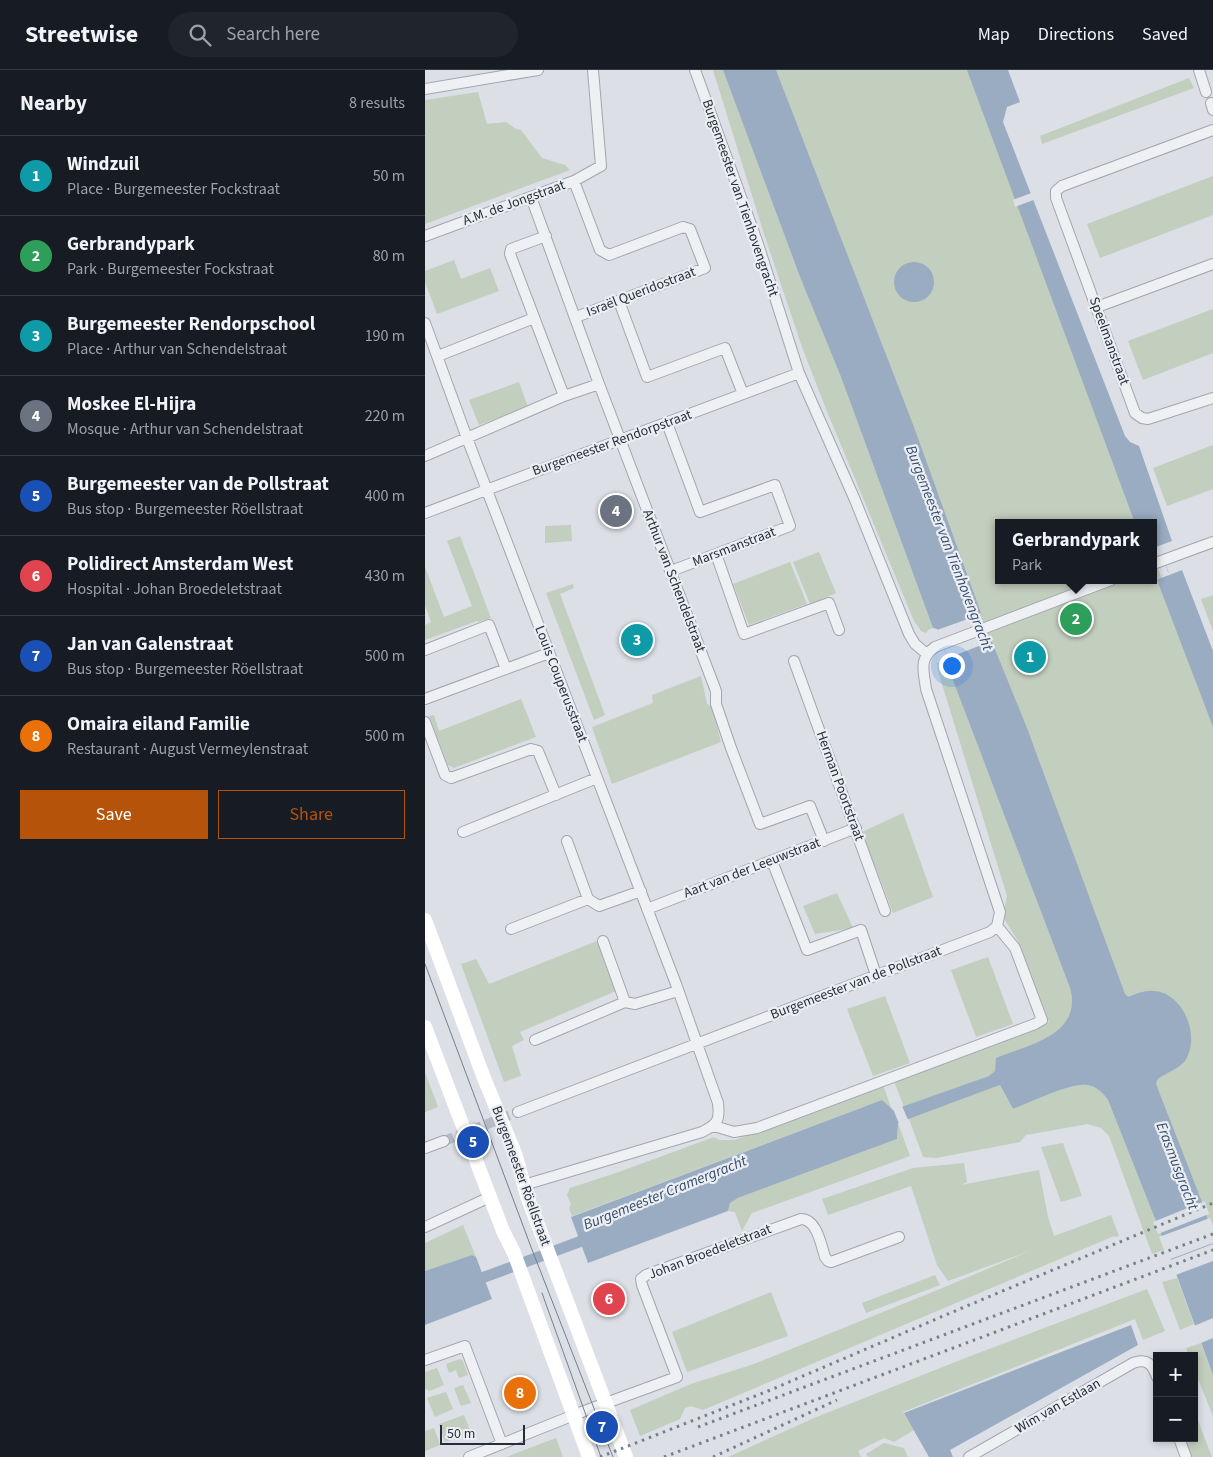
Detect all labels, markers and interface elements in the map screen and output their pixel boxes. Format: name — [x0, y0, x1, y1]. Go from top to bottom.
search box — [168, 12, 518, 57]
text: Streetwise — [25, 17, 138, 52]
icon: search — [186, 21, 214, 49]
text: Search here — [226, 21, 320, 48]
text: Map — [978, 22, 1010, 47]
text: Directions — [1038, 22, 1114, 47]
text: Saved — [1142, 22, 1188, 47]
text: Nearby — [20, 88, 87, 118]
text: 8 results — [349, 92, 405, 114]
street label: Burgemeester van Tienhovengracht — [697, 97, 783, 300]
text: Windzuil — [67, 151, 139, 178]
text: 1 — [32, 165, 40, 187]
text: 50 m — [373, 165, 405, 187]
street label: A.M. de Jongstraat — [460, 175, 568, 231]
text: Place · Burgemeester Fockstraat — [67, 178, 280, 200]
text: Gerbrandypark — [67, 231, 195, 258]
text: 2 — [32, 245, 40, 267]
text: 80 m — [373, 245, 405, 267]
text: Park · Burgemeester Fockstraat — [67, 258, 274, 280]
street label: Israël Queridostraat — [584, 262, 699, 322]
street label: Speelmanstraat — [1084, 294, 1134, 388]
text: Burgemeester Rendorpschool — [67, 311, 315, 338]
text: 3 — [32, 325, 40, 347]
text: 190 m — [365, 325, 405, 347]
text: Place · Arthur van Schendelstraat — [67, 338, 287, 360]
text: Moskee El-Hijra — [67, 391, 196, 418]
text: 4 — [32, 405, 40, 427]
text: 220 m — [365, 405, 405, 427]
street label: Burgemeester Rendorpstraat — [529, 405, 695, 481]
text: Mosque · Arthur van Schendelstraat — [67, 418, 303, 440]
water label: Burgemeester van Tienhovengracht — [900, 442, 998, 655]
text: Burgemeester van de Pollstraat — [67, 471, 329, 498]
text: 5 — [32, 485, 40, 507]
text: 400 m — [365, 485, 405, 507]
pin: 4 — [600, 492, 632, 530]
text: Bus stop · Burgemeester Röellstraat — [67, 498, 303, 520]
street label: Arthur van Schendelstraat — [637, 507, 711, 656]
popup — [995, 519, 1157, 584]
street label: Marsmanstraat — [689, 522, 779, 572]
text: Gerbrandypark — [1012, 527, 1140, 554]
text: Polidirect Amsterdam West — [67, 551, 293, 578]
text: Park — [1012, 554, 1042, 576]
text: 6 — [32, 565, 40, 587]
text: 430 m — [365, 565, 405, 587]
text: Hospital · Johan Broedeletstraat — [67, 578, 282, 600]
pin: 2 — [1060, 600, 1092, 638]
pin: 3 — [621, 621, 653, 659]
street label: Louis Couperusstraat — [529, 623, 593, 746]
text: Jan van Galenstraat — [67, 631, 233, 658]
pin: 1 — [1014, 638, 1046, 676]
text: 7 — [32, 645, 40, 667]
text: 500 m — [365, 645, 405, 667]
your location — [939, 653, 965, 679]
text: Bus stop · Burgemeester Röellstraat — [67, 658, 303, 680]
text: Omaira eiland Familie — [67, 711, 250, 738]
text: 8 — [32, 725, 40, 747]
text: 500 m — [365, 725, 405, 747]
street label: Herman Poortstraat — [811, 728, 869, 844]
text: Restaurant · August Vermeylenstraat — [67, 738, 308, 760]
button: Save — [20, 790, 208, 839]
button: Share — [218, 790, 405, 839]
street label: Aart van der Leeuwstraat — [681, 833, 824, 903]
street label: Burgemeester van de Pollstraat — [768, 941, 945, 1025]
street label: Burgemeester Röellstraat — [486, 1103, 556, 1249]
water label: Erasmusgracht — [1151, 1119, 1204, 1214]
pin: 5 — [457, 1123, 489, 1161]
water label: Burgemeester Cramergracht — [580, 1150, 751, 1235]
street label: Johan Broedeletstraat — [646, 1219, 775, 1285]
pin: 6 — [593, 1280, 625, 1318]
map controls — [1153, 1352, 1198, 1442]
button: + — [1153, 1352, 1198, 1397]
street label: Wim van Estlaan — [1012, 1373, 1104, 1439]
pin: 8 — [504, 1374, 536, 1412]
button: − — [1153, 1397, 1198, 1442]
pin: 7 — [586, 1408, 618, 1446]
scale bar — [440, 1422, 525, 1445]
text: 50 m — [447, 1424, 475, 1444]

